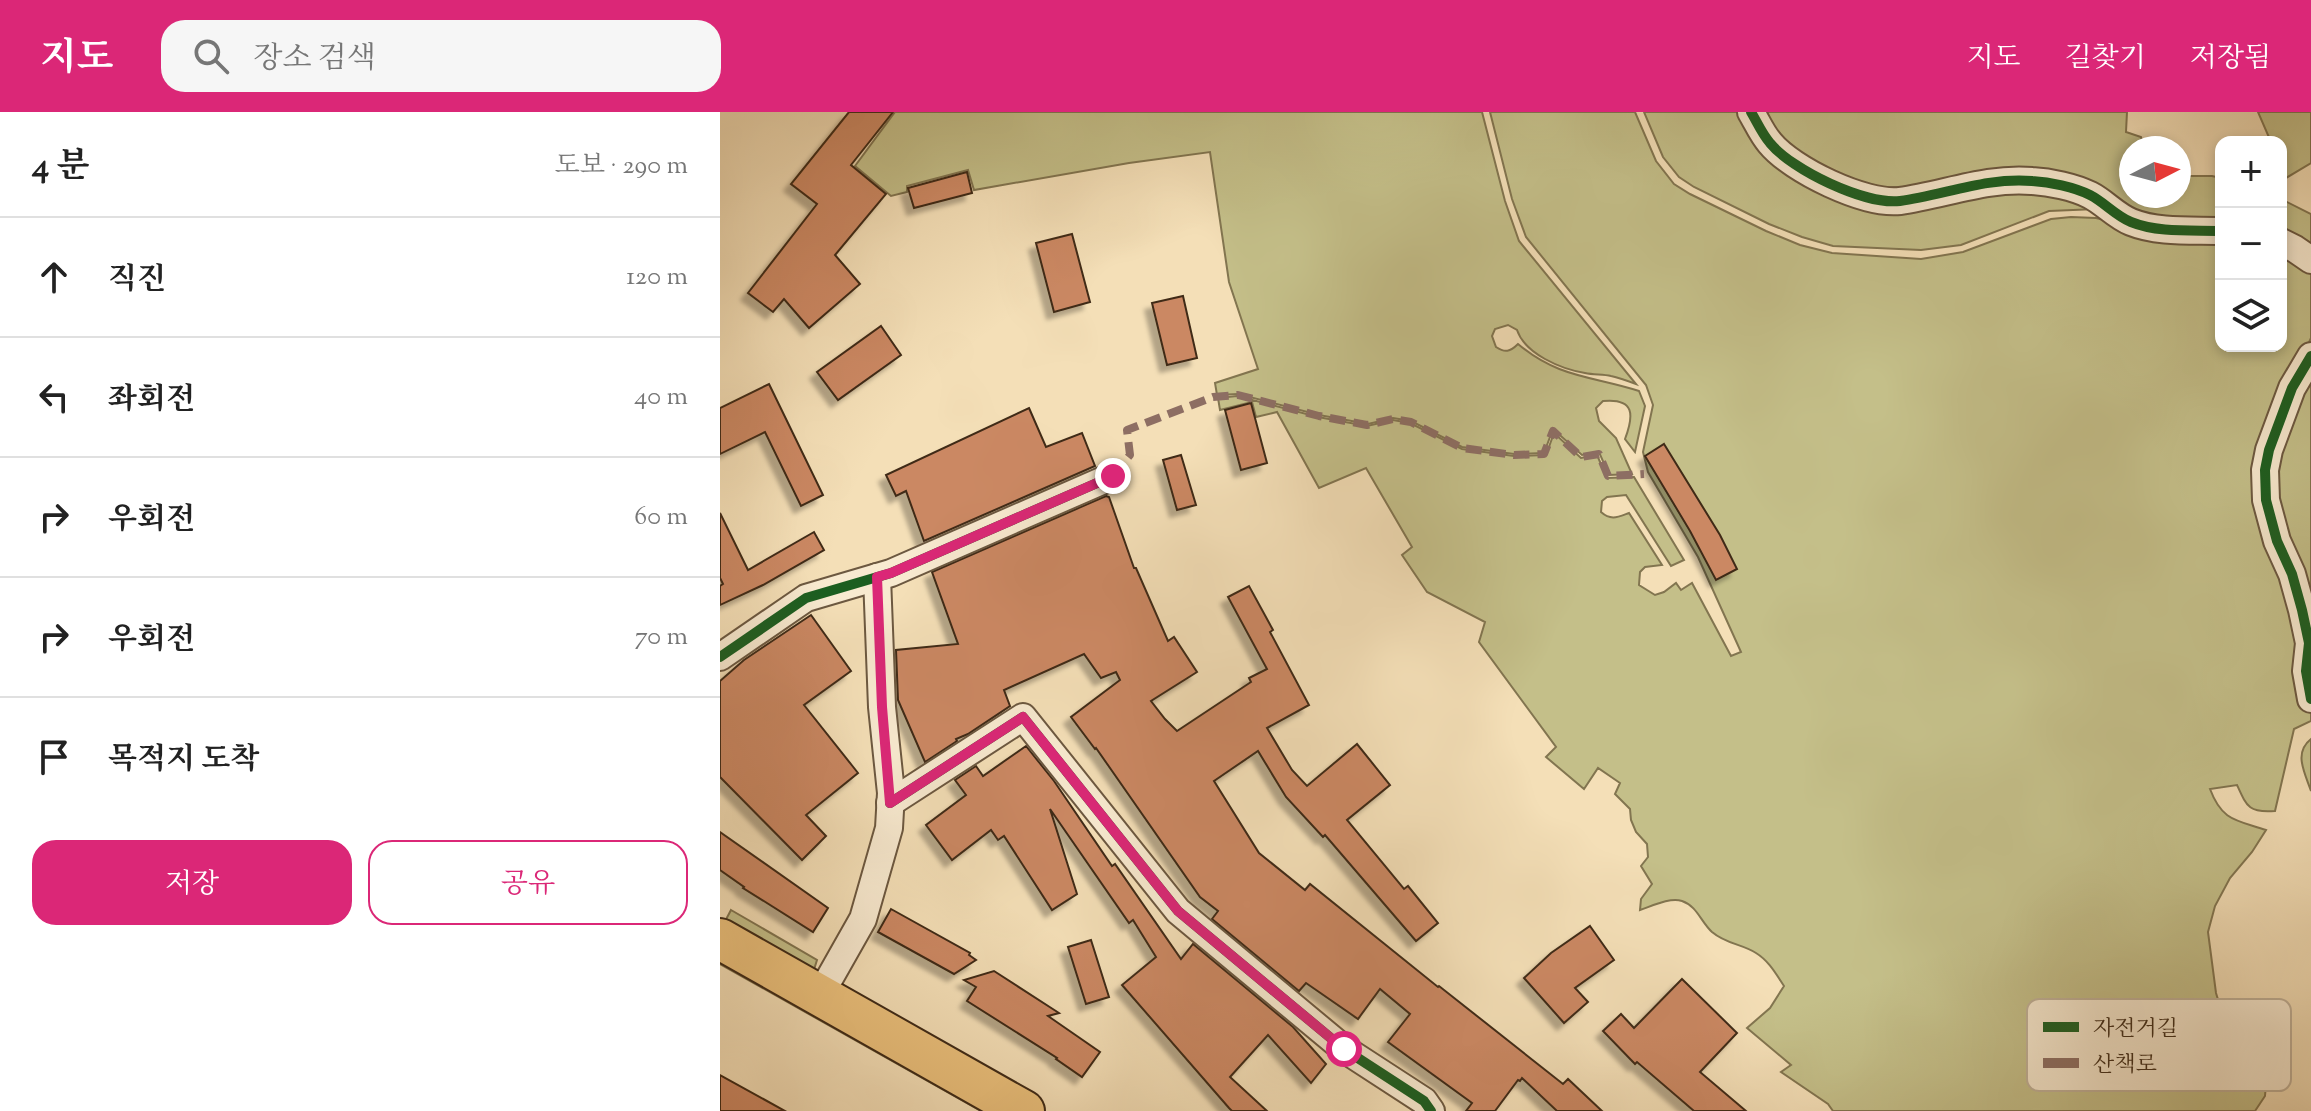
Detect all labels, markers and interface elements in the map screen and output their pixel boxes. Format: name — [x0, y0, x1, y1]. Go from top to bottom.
search box — [161, 20, 721, 92]
text: 지도 — [40, 33, 113, 87]
icon: search — [189, 34, 233, 78]
text: 장소 검색 — [253, 38, 376, 81]
text: 지도 — [1967, 39, 2021, 79]
text: 길찾기 — [2065, 39, 2146, 79]
text: 저장됨 — [2190, 39, 2271, 79]
north arrow — [2119, 136, 2191, 208]
map controls — [2215, 136, 2287, 352]
button: + — [2215, 136, 2287, 208]
text: 4 분 — [32, 143, 89, 192]
text: 도보 · 290 m — [555, 148, 688, 185]
button: − — [2215, 208, 2287, 280]
icon: ahead — [32, 255, 76, 299]
text: 직진 — [108, 259, 166, 302]
text: 120 m — [626, 259, 688, 296]
button: layers — [2215, 280, 2287, 352]
icon: left — [32, 375, 76, 419]
text: 좌회전 — [108, 379, 195, 422]
text: 40 m — [634, 379, 688, 416]
route end — [1095, 458, 1131, 494]
icon: right — [32, 495, 76, 539]
text: 우회전 — [108, 499, 195, 542]
text: 60 m — [634, 499, 688, 536]
icon: right — [32, 615, 76, 659]
text: 우회전 — [108, 619, 195, 662]
text: 70 m — [635, 619, 688, 656]
icon: arrive — [32, 735, 76, 779]
text: 목적지 도착 — [108, 739, 259, 782]
button: 저장 — [32, 840, 352, 925]
button: 공유 — [368, 840, 688, 925]
legend — [2027, 999, 2291, 1091]
text: 자전거길 — [2093, 1014, 2178, 1046]
route start — [1326, 1031, 1362, 1067]
text: 산책로 — [2093, 1050, 2157, 1082]

